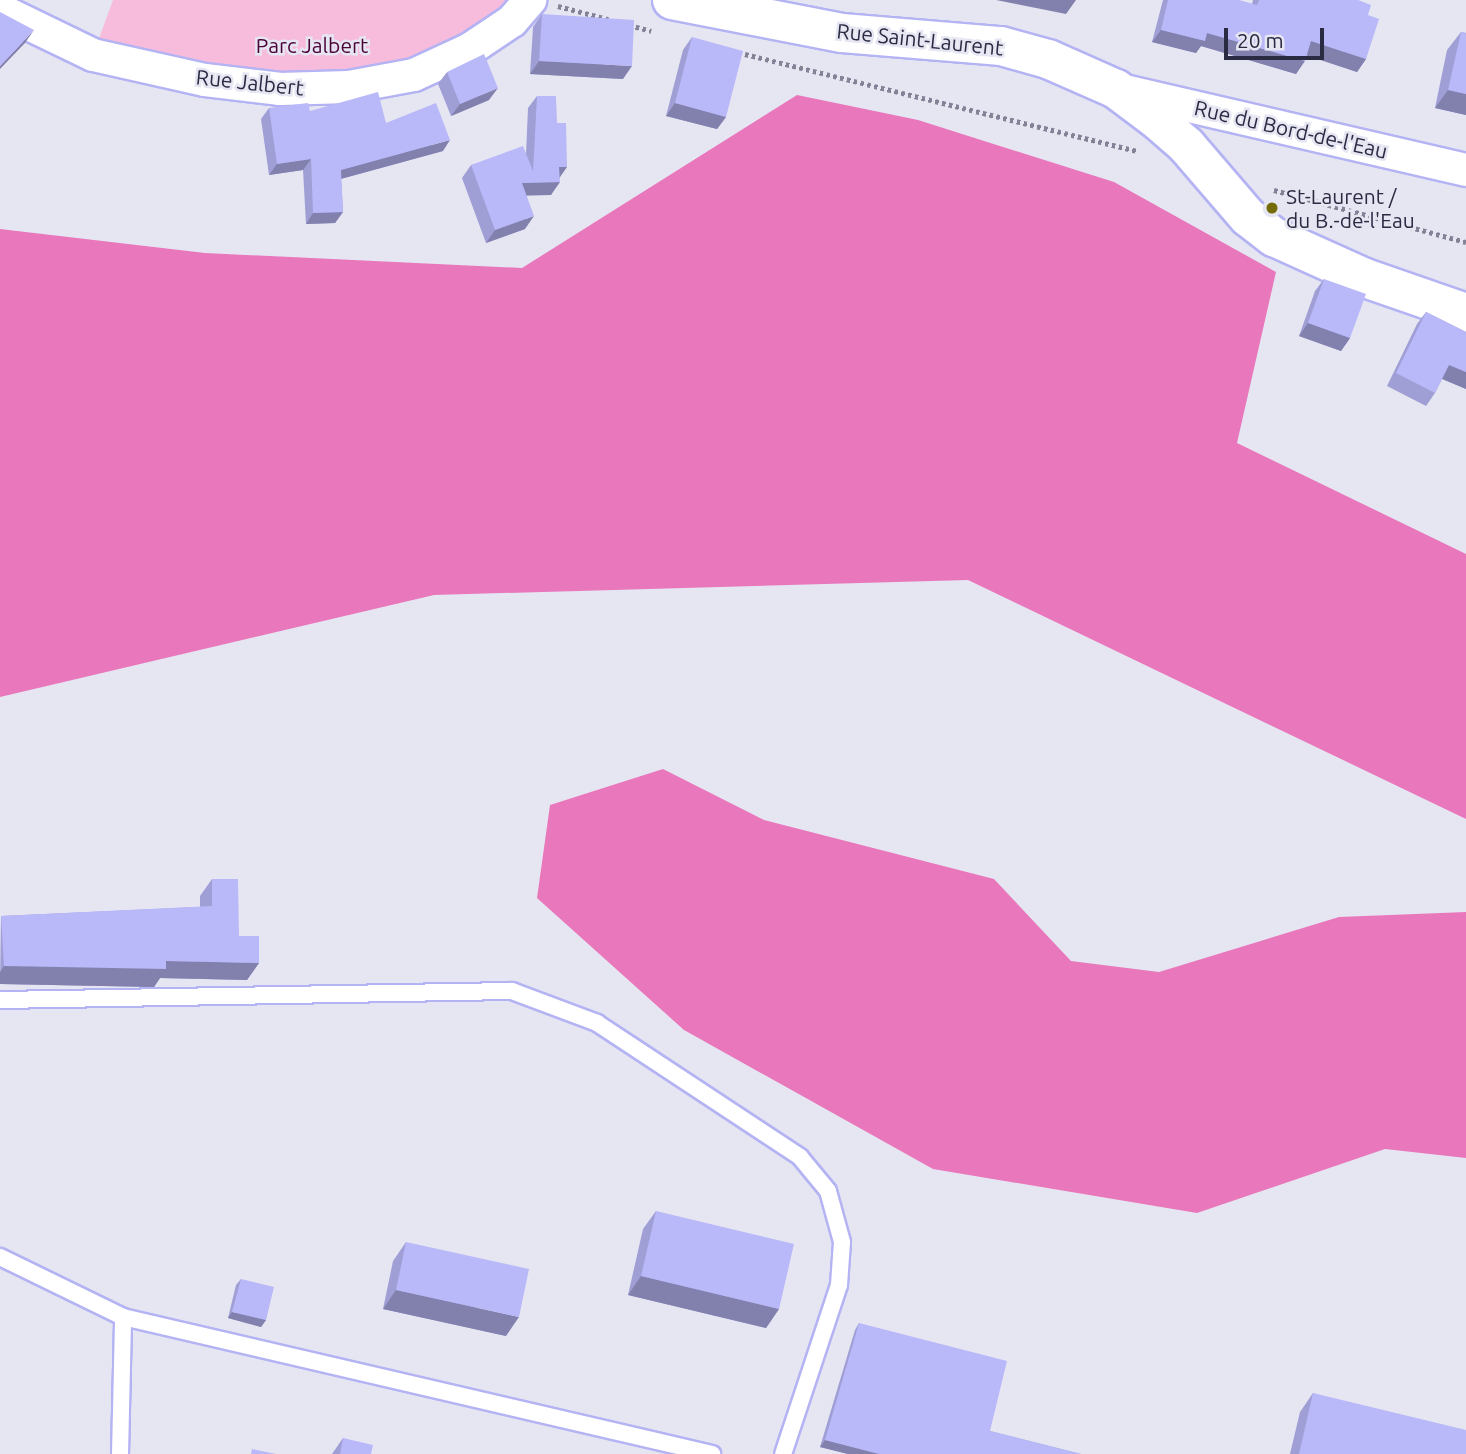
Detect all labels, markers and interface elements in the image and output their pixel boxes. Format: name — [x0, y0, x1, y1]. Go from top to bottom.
scale bar — [1228, 14, 1328, 58]
street label: Rue Saint-Laurent — [835, 18, 1005, 60]
text: 20 m — [1237, 28, 1284, 52]
park label: Parc Jalbert — [256, 32, 368, 58]
street label: Rue Jalbert — [195, 64, 305, 100]
street label: Rue du Bord-de-l'Eau — [1192, 95, 1390, 163]
place label: St-Laurent / du B.-de-l'Eau — [1286, 183, 1415, 233]
marker: St-Laurent / du B.-de-l'Eau — [1264, 200, 1280, 216]

